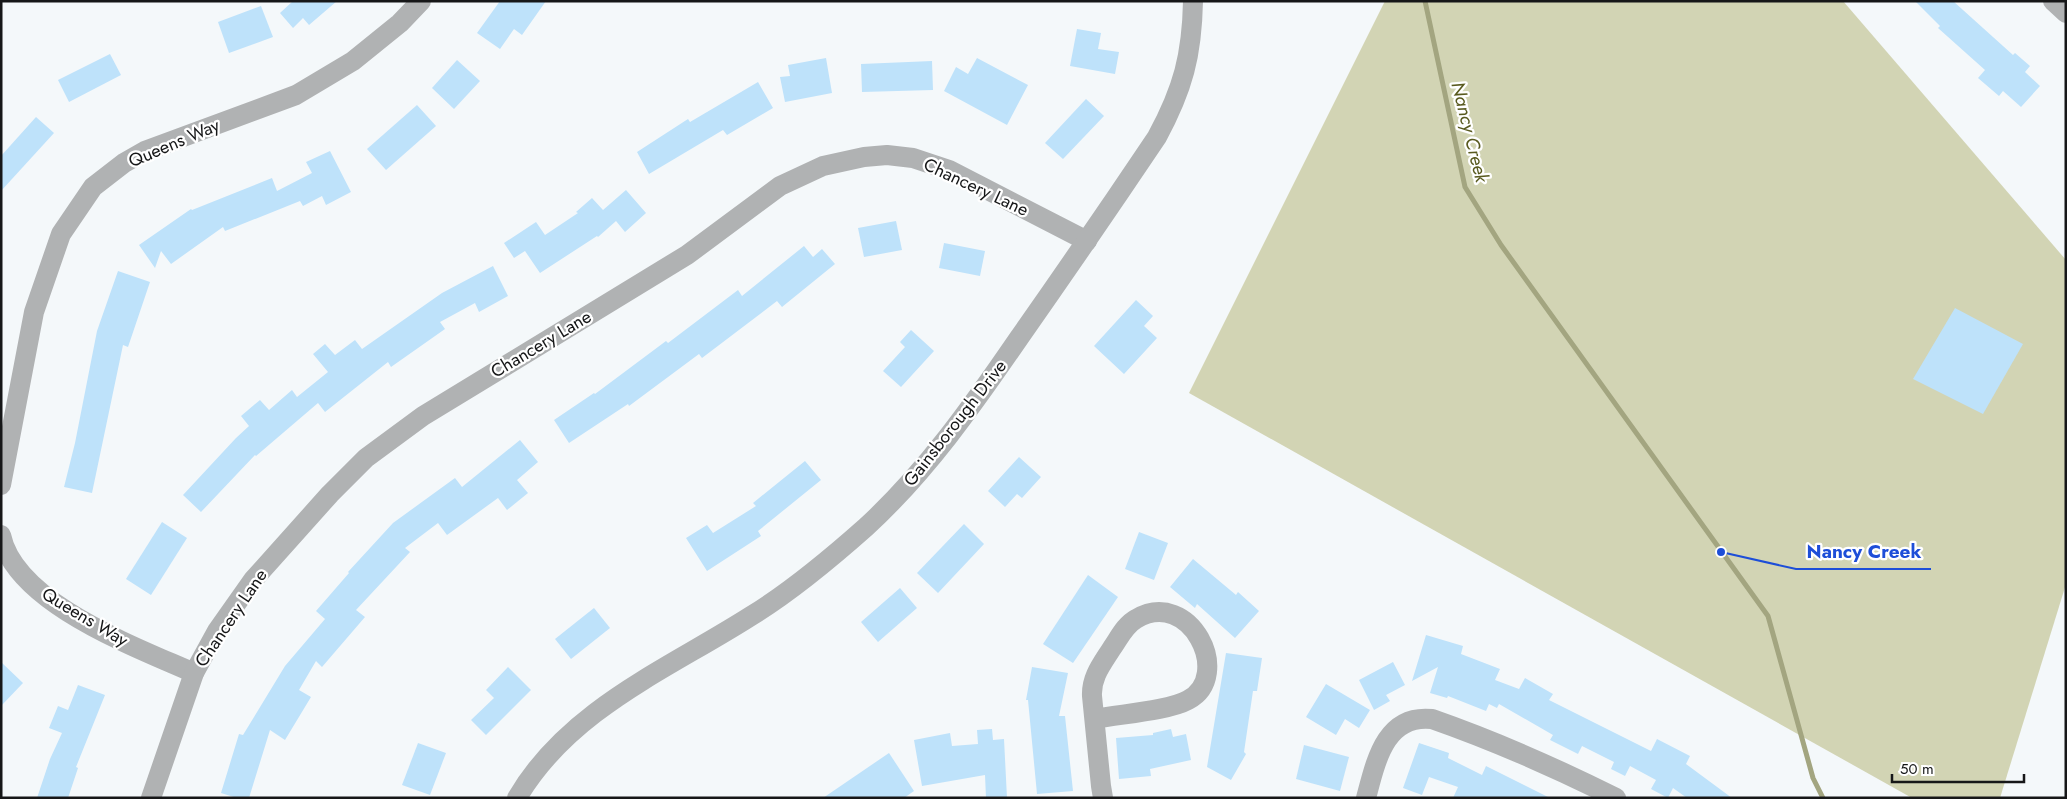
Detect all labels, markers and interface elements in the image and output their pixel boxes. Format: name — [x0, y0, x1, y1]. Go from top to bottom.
water label: Nancy Creek — [1444, 79, 1496, 186]
street label: Queens Way — [124, 112, 224, 174]
street label: Chancery Lane — [919, 151, 1033, 223]
street label: Chancery Lane — [486, 304, 596, 384]
street label: Gainsborough Drive — [897, 354, 1013, 492]
callout: Nancy Creek — [1796, 535, 1931, 569]
text: Nancy Creek — [1807, 538, 1921, 565]
street label: Chancery Lane — [189, 564, 273, 672]
street label: Queens Way — [37, 581, 133, 653]
scale bar — [1892, 752, 2024, 784]
text: 50 m — [1900, 758, 1934, 780]

